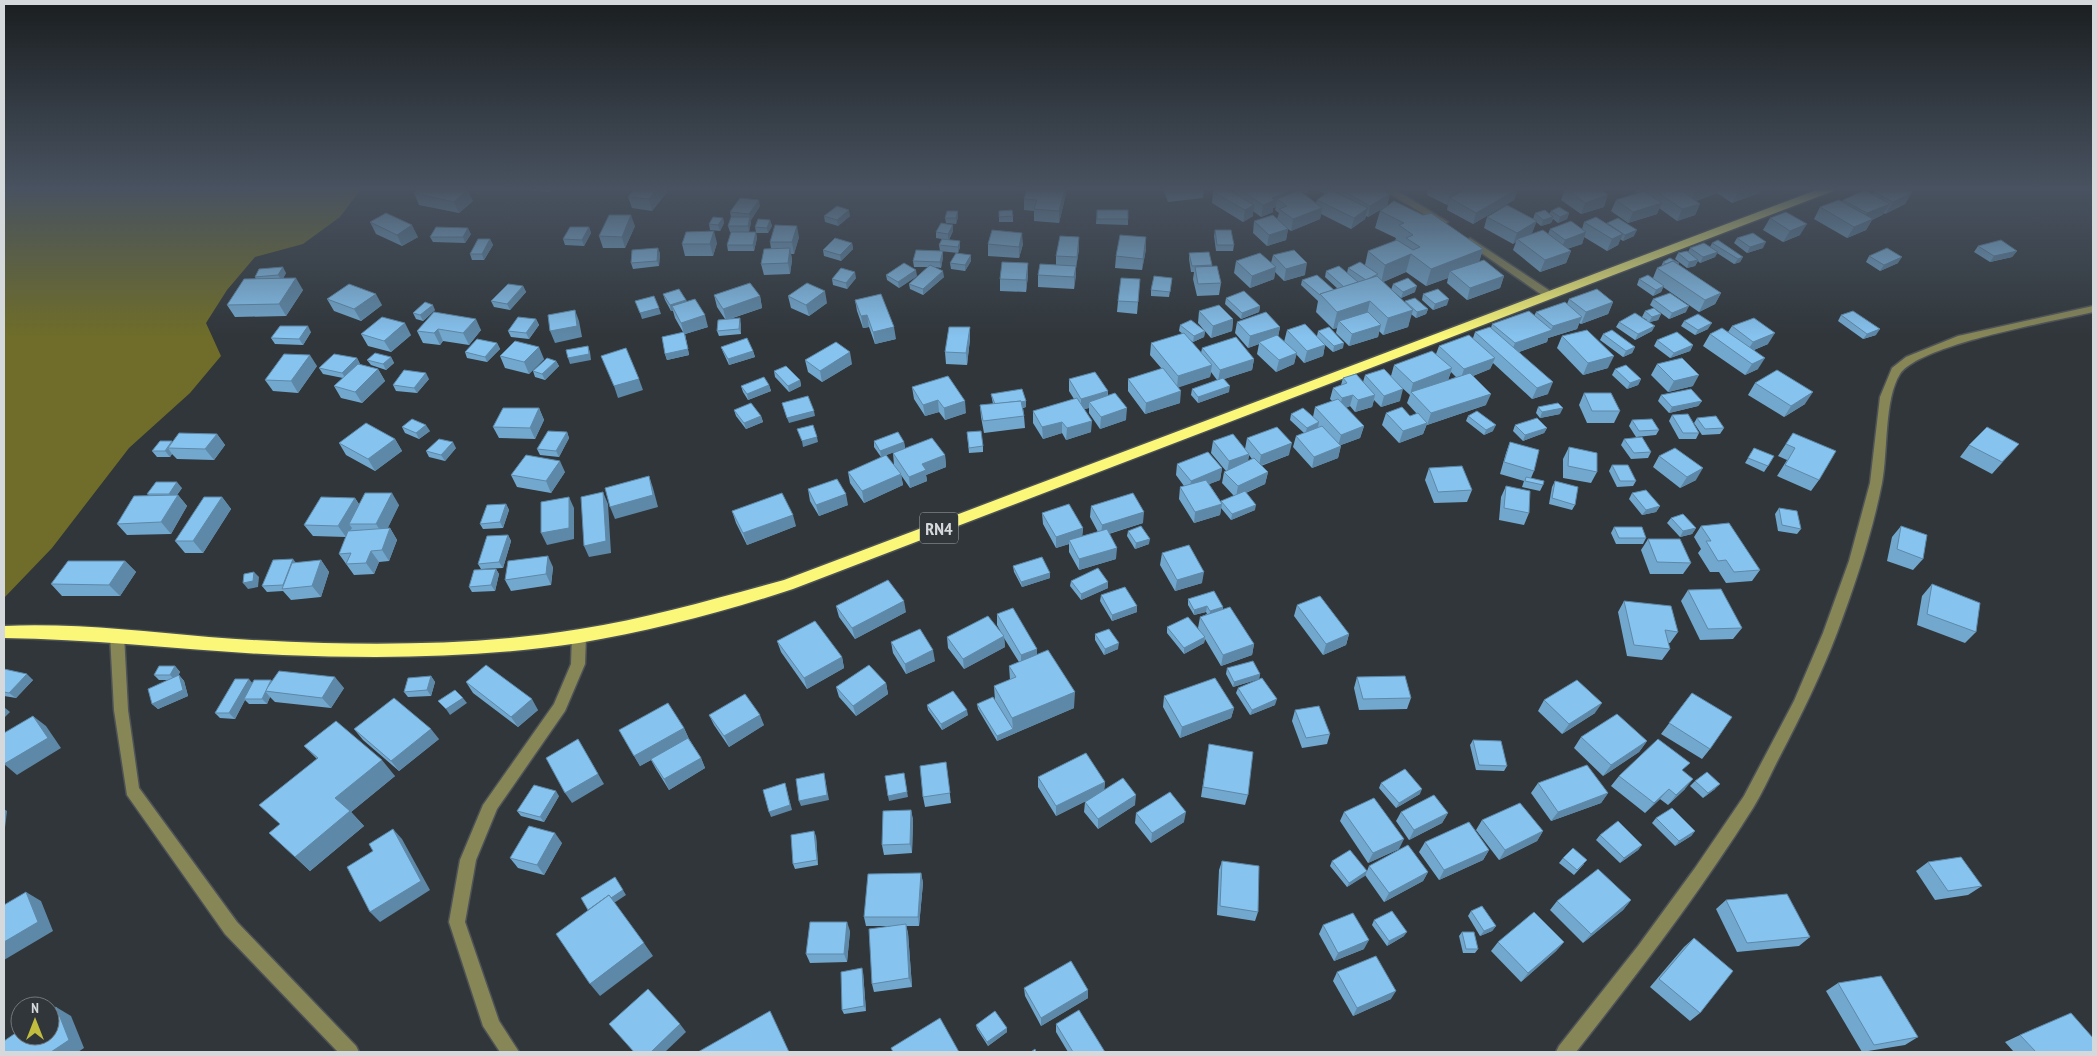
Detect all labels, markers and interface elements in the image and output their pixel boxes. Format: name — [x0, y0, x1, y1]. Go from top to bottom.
road number: RN4 — [920, 512, 958, 544]
north arrow — [10, 996, 60, 1046]
text: N — [31, 999, 39, 1017]

